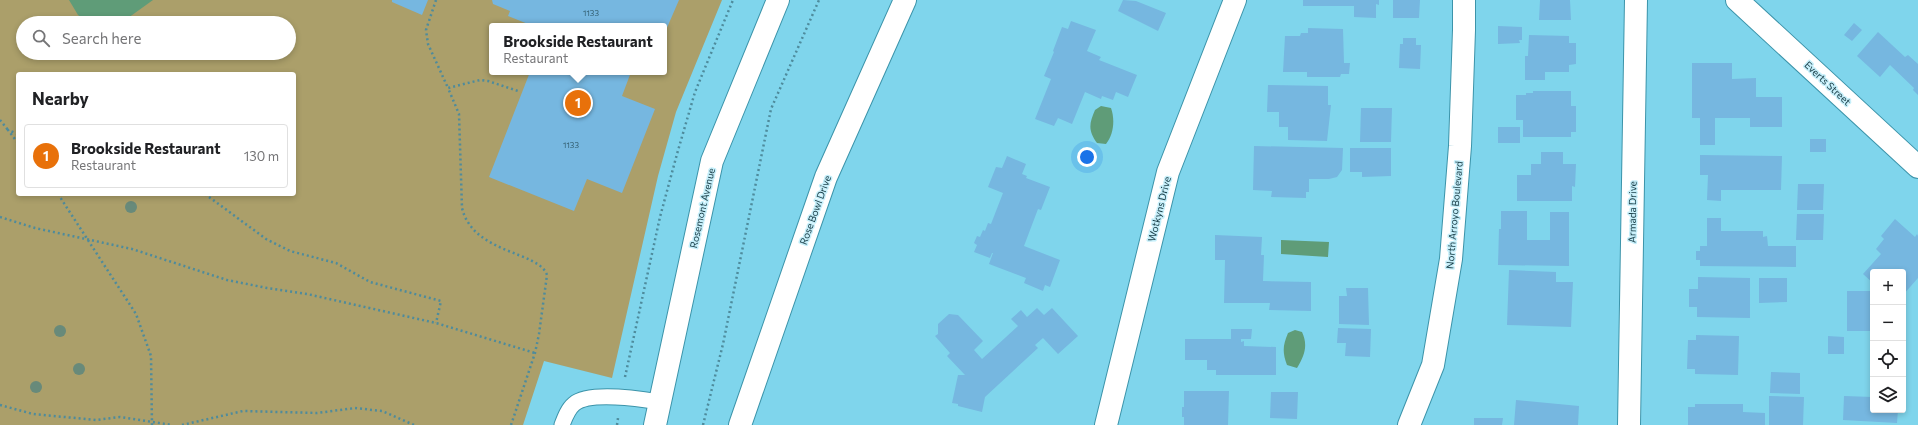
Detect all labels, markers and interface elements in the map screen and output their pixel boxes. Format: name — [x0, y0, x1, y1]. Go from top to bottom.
house number: 1133 — [583, 8, 599, 18]
search box — [16, 16, 296, 60]
popup — [489, 23, 667, 75]
icon: search — [30, 27, 52, 49]
text: Search here — [62, 29, 141, 47]
text: Brookside Restaurant — [503, 32, 653, 50]
text: Restaurant — [503, 50, 568, 66]
street label: Everts Street — [1802, 59, 1854, 107]
text: Nearby — [32, 88, 89, 109]
pin: 1 — [565, 88, 591, 118]
text: Brookside Restaurant — [71, 139, 221, 157]
house number: 1133 — [563, 140, 579, 150]
your location — [1077, 147, 1097, 167]
text: 1 — [43, 148, 49, 164]
text: 130 m — [244, 148, 279, 164]
text: Restaurant — [71, 157, 136, 173]
street label: North Arroyo Boulevard — [1443, 160, 1465, 269]
street label: Rosemont Avenue — [687, 167, 717, 249]
street label: Rose Bowl Drive — [797, 174, 833, 246]
street label: Wotkyns Drive — [1145, 175, 1173, 243]
street label: Armada Drive — [1625, 181, 1639, 243]
map controls — [1870, 269, 1906, 413]
button: + — [1870, 269, 1906, 305]
button: − — [1870, 305, 1906, 341]
button: locate — [1870, 341, 1906, 377]
button: layers — [1870, 377, 1906, 413]

